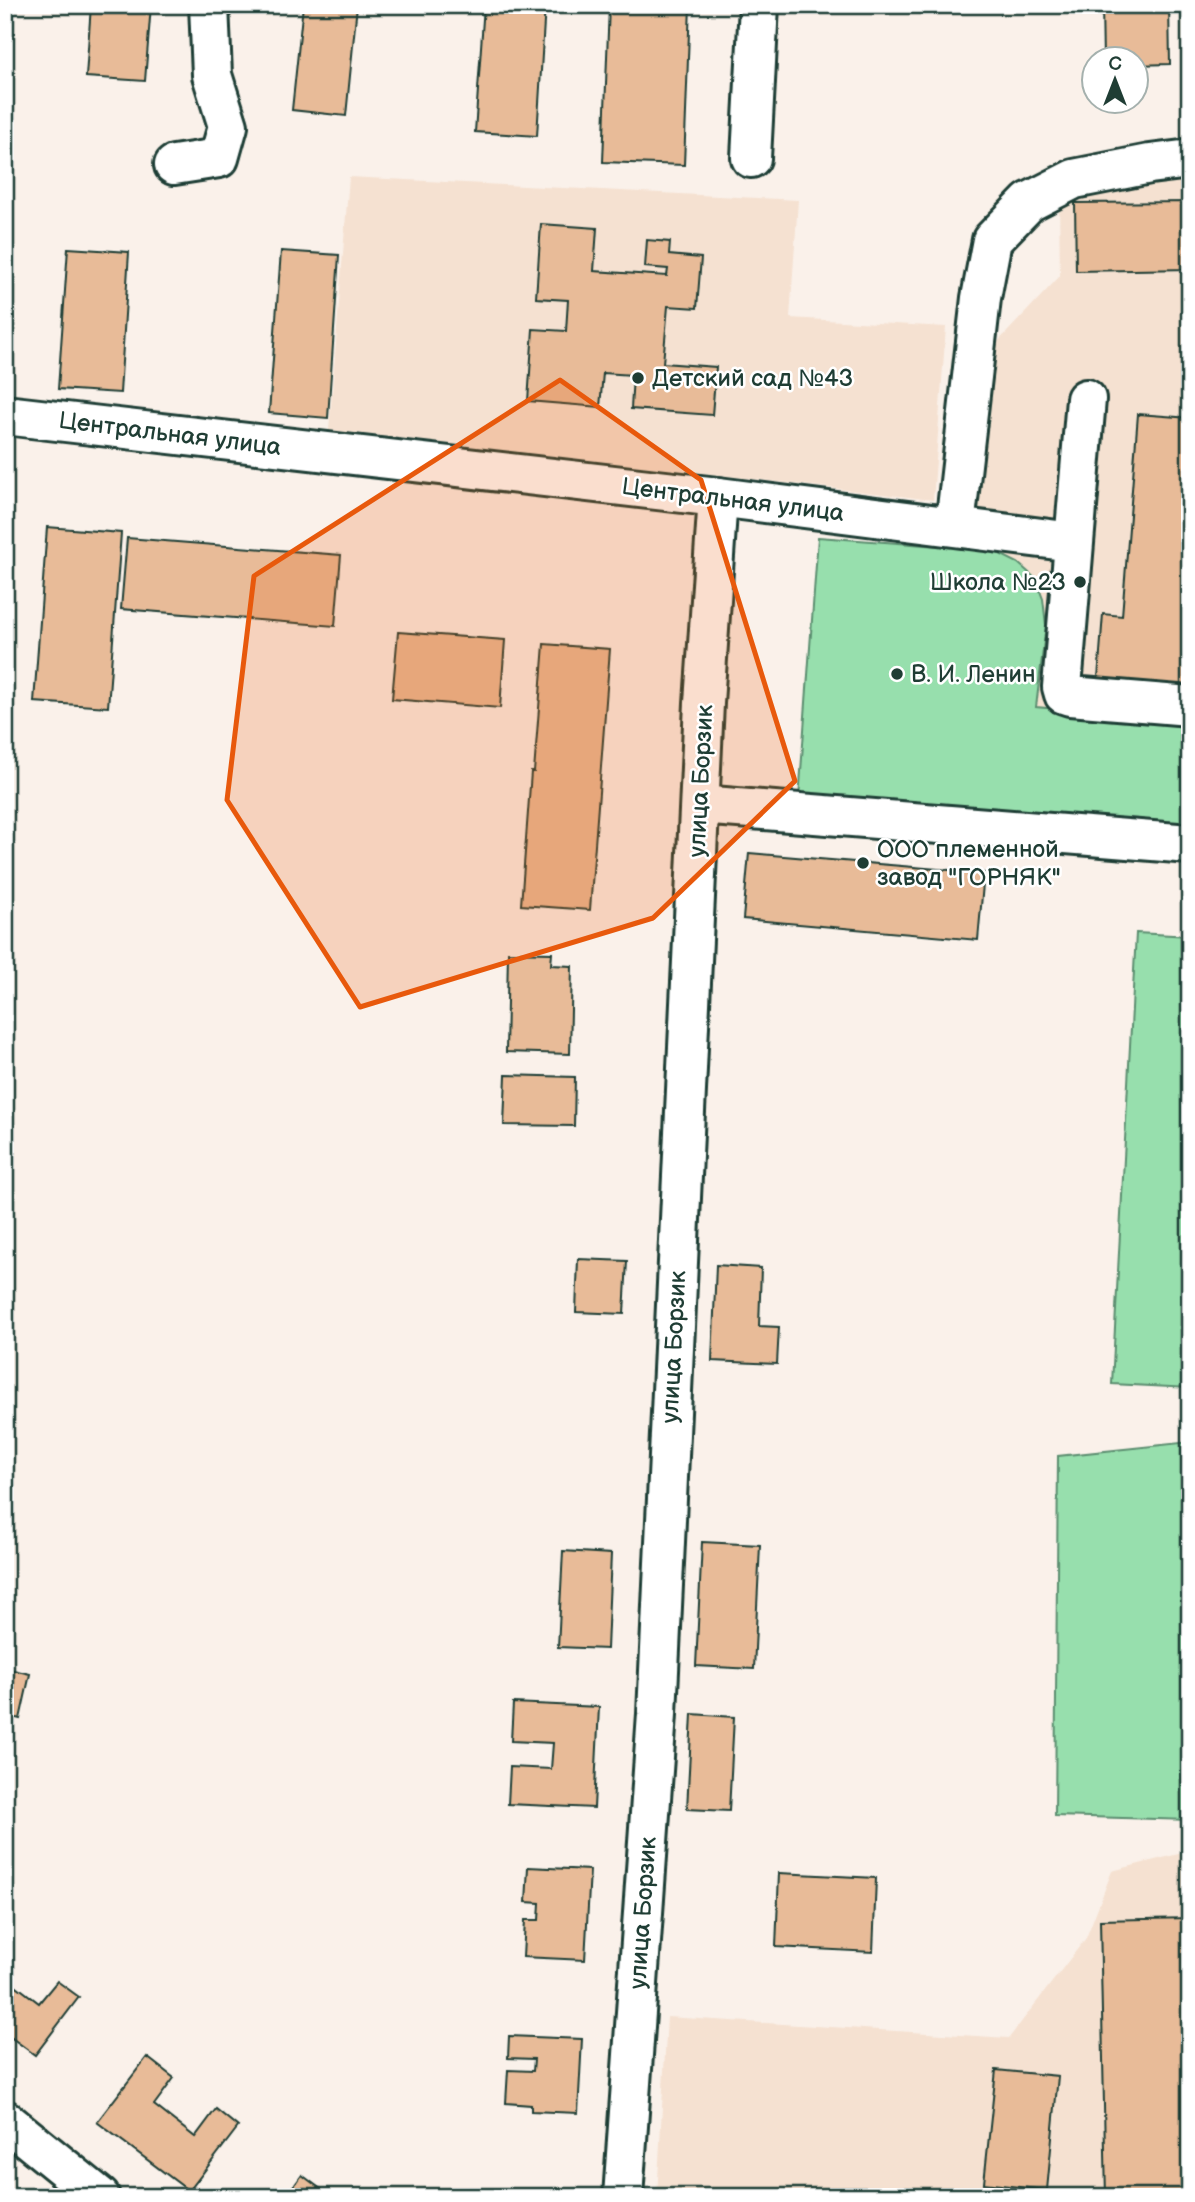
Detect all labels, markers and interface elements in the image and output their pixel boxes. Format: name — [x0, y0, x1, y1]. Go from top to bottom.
north arrow — [1080, 46, 1150, 116]
text: С — [1108, 53, 1122, 76]
place label: Детский сад №43 — [652, 364, 853, 393]
marker: Детский сад №43 — [630, 370, 646, 386]
street label: Центральная улица — [57, 406, 283, 462]
street label: Центральная улица — [620, 472, 846, 528]
place label: Школа №23 — [930, 568, 1066, 597]
marker: Школа №23 — [1072, 574, 1088, 590]
place label: В. И. Ленин — [911, 660, 1036, 689]
marker: В. И. Ленин — [889, 666, 905, 682]
street label: улица Борзик — [683, 704, 719, 858]
place label: ООО племенной завод "ГОРНЯК" — [877, 835, 1061, 892]
marker: ООО племенной завод "ГОРНЯК" — [855, 855, 871, 871]
street label: улица Борзик — [656, 1270, 692, 1424]
street label: улица Борзик — [623, 1835, 663, 1990]

